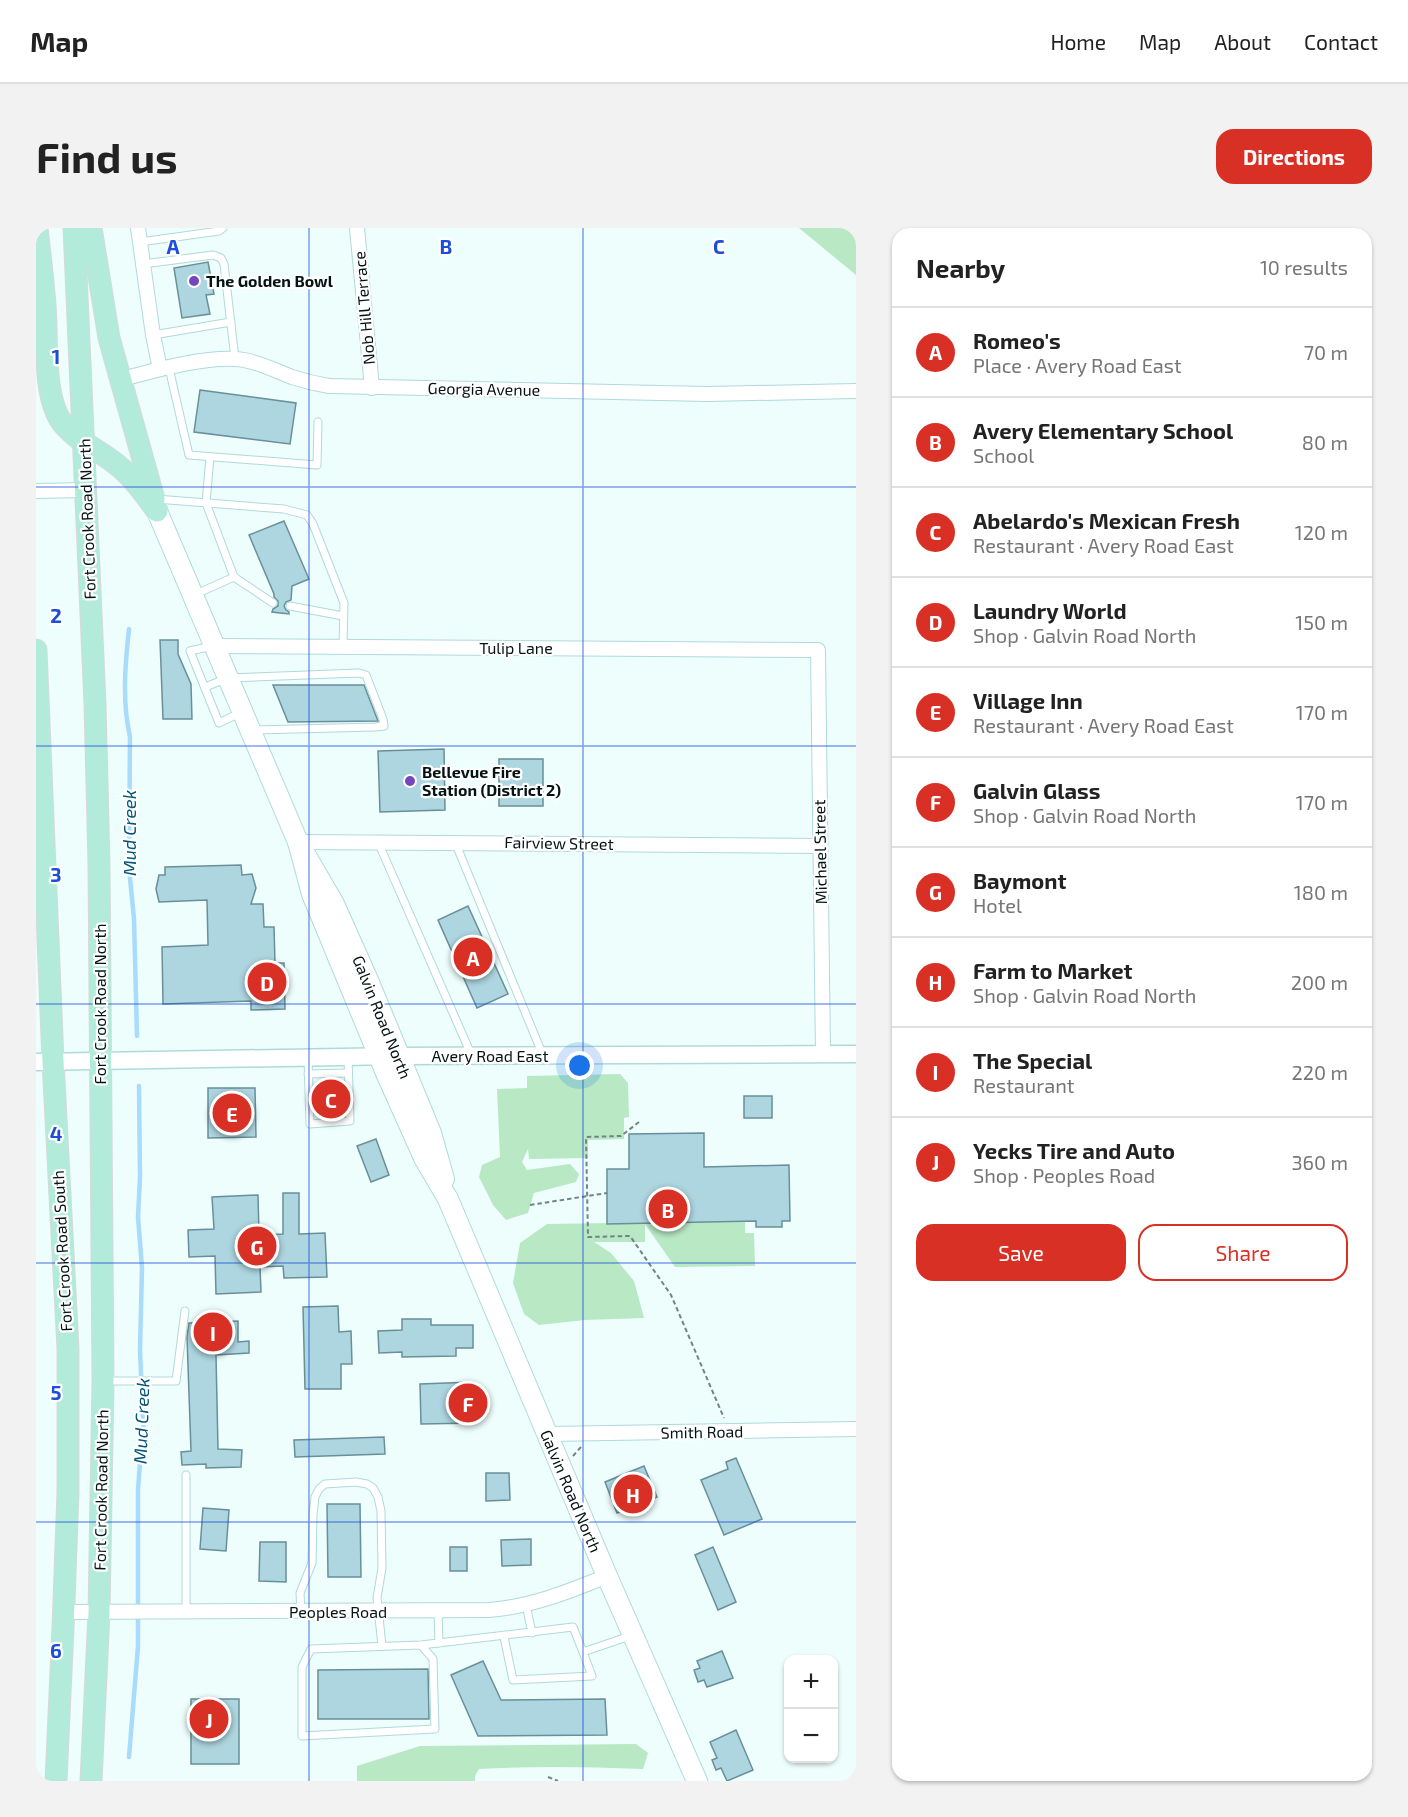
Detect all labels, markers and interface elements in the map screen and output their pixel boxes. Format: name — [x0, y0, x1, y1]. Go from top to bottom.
text: Map — [30, 24, 88, 58]
text: Home — [1050, 29, 1106, 54]
text: Map — [1139, 29, 1181, 54]
text: About — [1214, 29, 1271, 54]
text: Contact — [1304, 29, 1378, 54]
button: Directions — [1216, 129, 1372, 184]
text: Find us — [36, 131, 178, 181]
text: A — [166, 234, 180, 258]
text: B — [440, 234, 452, 258]
text: C — [713, 234, 725, 258]
street label: Nob Hill Terrace — [349, 250, 378, 366]
text: Nearby — [916, 252, 1005, 283]
text: 10 results — [1260, 255, 1348, 279]
place label: The Golden Bowl — [206, 271, 334, 290]
marker: The Golden Bowl — [187, 274, 201, 288]
text: Romeo's — [973, 327, 1061, 353]
text: A — [929, 340, 942, 364]
text: 70 m — [1304, 340, 1348, 364]
text: 1 — [52, 344, 60, 368]
text: Place · Avery Road East — [973, 353, 1182, 377]
street label: Georgia Avenue — [428, 378, 540, 399]
text: Avery Elementary School — [973, 417, 1233, 443]
text: B — [929, 430, 942, 454]
text: 80 m — [1302, 430, 1348, 454]
street label: Fort Crook Road North — [74, 438, 99, 600]
text: School — [973, 443, 1034, 467]
text: Abelardo's Mexican Fresh — [973, 507, 1240, 533]
text: C — [930, 520, 941, 544]
text: 120 m — [1295, 520, 1348, 544]
text: Restaurant · Avery Road East — [973, 533, 1234, 557]
text: Laundry World — [973, 597, 1127, 623]
text: 2 — [50, 603, 62, 627]
text: D — [929, 610, 942, 634]
text: 150 m — [1295, 610, 1348, 634]
text: Shop · Galvin Road North — [973, 623, 1196, 647]
street label: Tulip Lane — [479, 638, 553, 657]
text: Village Inn — [973, 687, 1083, 713]
text: E — [930, 700, 941, 724]
text: 170 m — [1296, 700, 1348, 724]
text: Restaurant · Avery Road East — [973, 713, 1234, 737]
place label: Bellevue Fire Station (District 2) — [422, 762, 561, 799]
marker: Bellevue Fire Station (District 2) — [403, 774, 417, 788]
text: Galvin Glass — [973, 777, 1100, 803]
water label: Mud Creek — [118, 790, 140, 876]
text: F — [930, 790, 941, 814]
text: 170 m — [1296, 790, 1348, 814]
street label: Michael Street — [809, 799, 830, 905]
text: Shop · Galvin Road North — [973, 803, 1196, 827]
street label: Fairview Street — [504, 832, 614, 853]
text: 3 — [50, 862, 62, 886]
text: Baymont — [973, 867, 1067, 893]
text: G — [929, 880, 942, 904]
text: 180 m — [1294, 880, 1348, 904]
text: Hotel — [973, 893, 1022, 917]
street label: Fort Crook Road North — [90, 923, 109, 1085]
pin: A — [454, 934, 492, 980]
street label: Galvin Road North — [349, 952, 416, 1081]
text: Farm to Market — [973, 957, 1133, 983]
pin: D — [248, 960, 286, 1005]
text: H — [929, 970, 942, 994]
text: 200 m — [1291, 970, 1348, 994]
text: Shop · Galvin Road North — [973, 983, 1196, 1007]
street label: Avery Road East — [431, 1046, 549, 1065]
text: The Special — [973, 1047, 1092, 1073]
your location — [565, 1051, 594, 1080]
text: I — [933, 1060, 938, 1084]
text: 220 m — [1291, 1060, 1348, 1084]
text: Restaurant — [973, 1073, 1074, 1097]
pin: C — [312, 1076, 350, 1122]
pin: E — [212, 1090, 252, 1136]
text: 4 — [50, 1121, 63, 1145]
text: Yecks Tire and Auto — [973, 1137, 1175, 1163]
text: J — [932, 1150, 939, 1174]
text: 360 m — [1291, 1150, 1348, 1174]
text: Shop · Peoples Road — [973, 1163, 1155, 1187]
street label: Fort Crook Road South — [48, 1170, 75, 1332]
pin: B — [648, 1186, 688, 1232]
pin: G — [238, 1224, 276, 1268]
button: Save — [916, 1224, 1126, 1281]
button: Share — [1138, 1224, 1348, 1281]
pin: I — [194, 1310, 232, 1354]
water label: Mud Creek — [129, 1378, 153, 1464]
text: 5 — [50, 1380, 62, 1404]
pin: F — [448, 1380, 488, 1426]
street label: Fort Crook Road North — [90, 1409, 111, 1571]
street label: Smith Road — [660, 1421, 744, 1442]
street label: Galvin Road North — [537, 1427, 606, 1555]
pin: H — [614, 1472, 652, 1516]
street label: Peoples Road — [289, 1602, 387, 1621]
text: 6 — [50, 1638, 62, 1662]
map controls — [784, 1655, 838, 1763]
button: + — [784, 1655, 838, 1709]
pin: J — [190, 1696, 228, 1742]
button: − — [784, 1709, 838, 1763]

